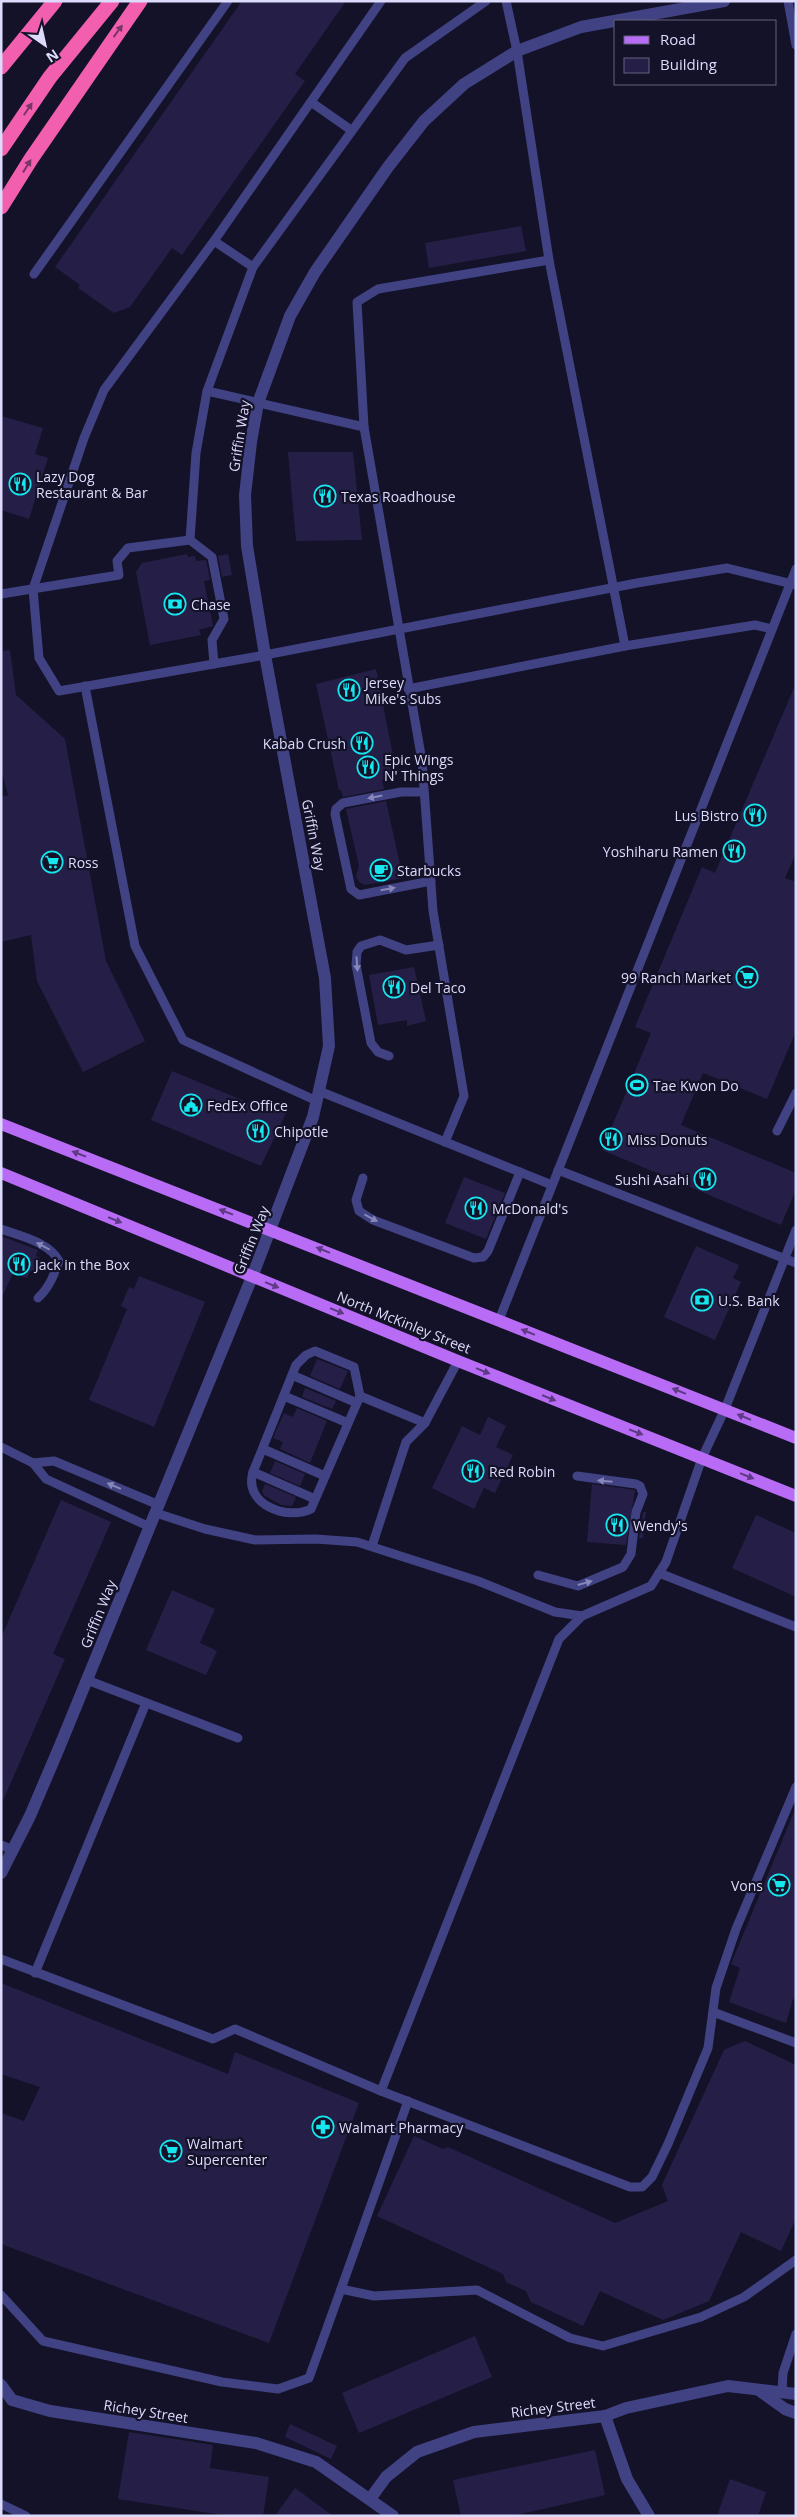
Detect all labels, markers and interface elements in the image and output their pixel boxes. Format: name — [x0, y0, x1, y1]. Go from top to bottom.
north arrow — [20, 20, 70, 70]
legend — [614, 20, 777, 85]
one-way arrow — [113, 24, 123, 38]
text: Road — [660, 29, 696, 49]
text: N — [43, 45, 63, 67]
text: Building — [660, 54, 717, 74]
one-way arrow — [24, 102, 33, 116]
one-way arrow — [22, 159, 31, 172]
street label: Griffin Way — [224, 398, 254, 473]
place label: Lazy Dog Restaurant & Bar — [36, 467, 148, 502]
restaurant icon: Lazy Dog Restaurant & Bar — [8, 472, 32, 496]
restaurant icon: Texas Roadhouse — [313, 484, 337, 508]
place label: Texas Roadhouse — [341, 487, 456, 506]
bank icon: Chase — [163, 592, 187, 616]
place label: Chase — [191, 595, 231, 614]
place label: Jersey Mike's Subs — [363, 673, 442, 708]
restaurant icon: Jersey Mike's Subs — [337, 678, 361, 702]
restaurant icon: Kabab Crush — [350, 731, 374, 755]
place label: Kabab Crush — [263, 734, 346, 753]
place label: Epic Wings N' Things — [384, 750, 454, 785]
restaurant icon: Epic Wings N' Things — [356, 755, 380, 779]
one-way arrow — [366, 794, 382, 802]
street label: Griffin Way — [298, 798, 330, 873]
restaurant icon: Lus Bistro — [743, 803, 767, 827]
place label: Lus Bistro — [674, 806, 739, 825]
restaurant icon: Yoshiharu Ramen — [722, 839, 746, 863]
place label: Yoshiharu Ramen — [603, 842, 718, 861]
supermarket icon: Ross — [40, 850, 64, 874]
place label: Ross — [68, 853, 99, 872]
cafe icon: Starbucks — [369, 858, 393, 882]
place label: Starbucks — [397, 861, 461, 880]
one-way arrow — [380, 885, 396, 893]
one-way arrow — [354, 957, 362, 973]
supermarket icon: 99 Ranch Market — [735, 965, 759, 989]
place label: 99 Ranch Market — [621, 968, 731, 987]
restaurant icon: Del Taco — [382, 975, 406, 999]
place label: Del Taco — [410, 978, 466, 997]
sports icon: Tae Kwon Do — [625, 1073, 649, 1097]
place label: Tae Kwon Do — [653, 1076, 739, 1095]
public building icon: FedEx Office — [179, 1093, 203, 1117]
place label: FedEx Office — [207, 1096, 288, 1115]
restaurant icon: Chipotle — [246, 1119, 270, 1143]
place label: Chipotle — [274, 1122, 328, 1141]
restaurant icon: Miss Donuts — [599, 1127, 623, 1151]
place label: Miss Donuts — [627, 1130, 708, 1149]
one-way arrow — [72, 1150, 86, 1158]
restaurant icon: Sushi Asahi — [693, 1167, 717, 1191]
place label: Sushi Asahi — [615, 1170, 689, 1189]
restaurant icon: McDonald's — [464, 1196, 488, 1220]
place label: McDonald's — [492, 1199, 568, 1218]
street label: Griffin Way — [229, 1202, 274, 1277]
one-way arrow — [219, 1207, 233, 1215]
one-way arrow — [364, 1214, 379, 1222]
one-way arrow — [108, 1216, 123, 1224]
one-way arrow — [36, 1242, 50, 1250]
one-way arrow — [315, 1246, 330, 1254]
restaurant icon: Jack in the Box — [7, 1252, 31, 1276]
place label: Jack in the Box — [33, 1255, 131, 1274]
one-way arrow — [265, 1281, 280, 1289]
street label: North McKinley Street — [334, 1286, 474, 1358]
bank icon: U.S. Bank — [690, 1288, 714, 1312]
place label: U.S. Bank — [718, 1291, 780, 1310]
one-way arrow — [330, 1308, 344, 1316]
one-way arrow — [521, 1327, 535, 1335]
one-way arrow — [476, 1367, 490, 1375]
one-way arrow — [672, 1387, 687, 1395]
one-way arrow — [542, 1394, 556, 1402]
one-way arrow — [736, 1413, 751, 1421]
one-way arrow — [629, 1429, 643, 1437]
restaurant icon: Red Robin — [461, 1459, 485, 1483]
place label: Red Robin — [489, 1462, 555, 1481]
one-way arrow — [740, 1472, 755, 1480]
one-way arrow — [597, 1477, 613, 1485]
one-way arrow — [106, 1482, 121, 1490]
restaurant icon: Wendy's — [605, 1513, 629, 1537]
place label: Wendy's — [633, 1516, 688, 1535]
street label: Griffin Way — [76, 1576, 121, 1651]
one-way arrow — [577, 1579, 593, 1587]
supermarket icon: Vons — [767, 1873, 791, 1897]
place label: Vons — [731, 1876, 763, 1895]
pharmacy icon: Walmart Pharmacy — [311, 2115, 335, 2139]
place label: Walmart Pharmacy — [339, 2118, 464, 2137]
place label: Walmart Supercenter — [187, 2134, 267, 2169]
supermarket icon: Walmart Supercenter — [159, 2139, 183, 2163]
street label: Richey Street — [510, 2392, 596, 2422]
street label: Richey Street — [102, 2395, 190, 2427]

